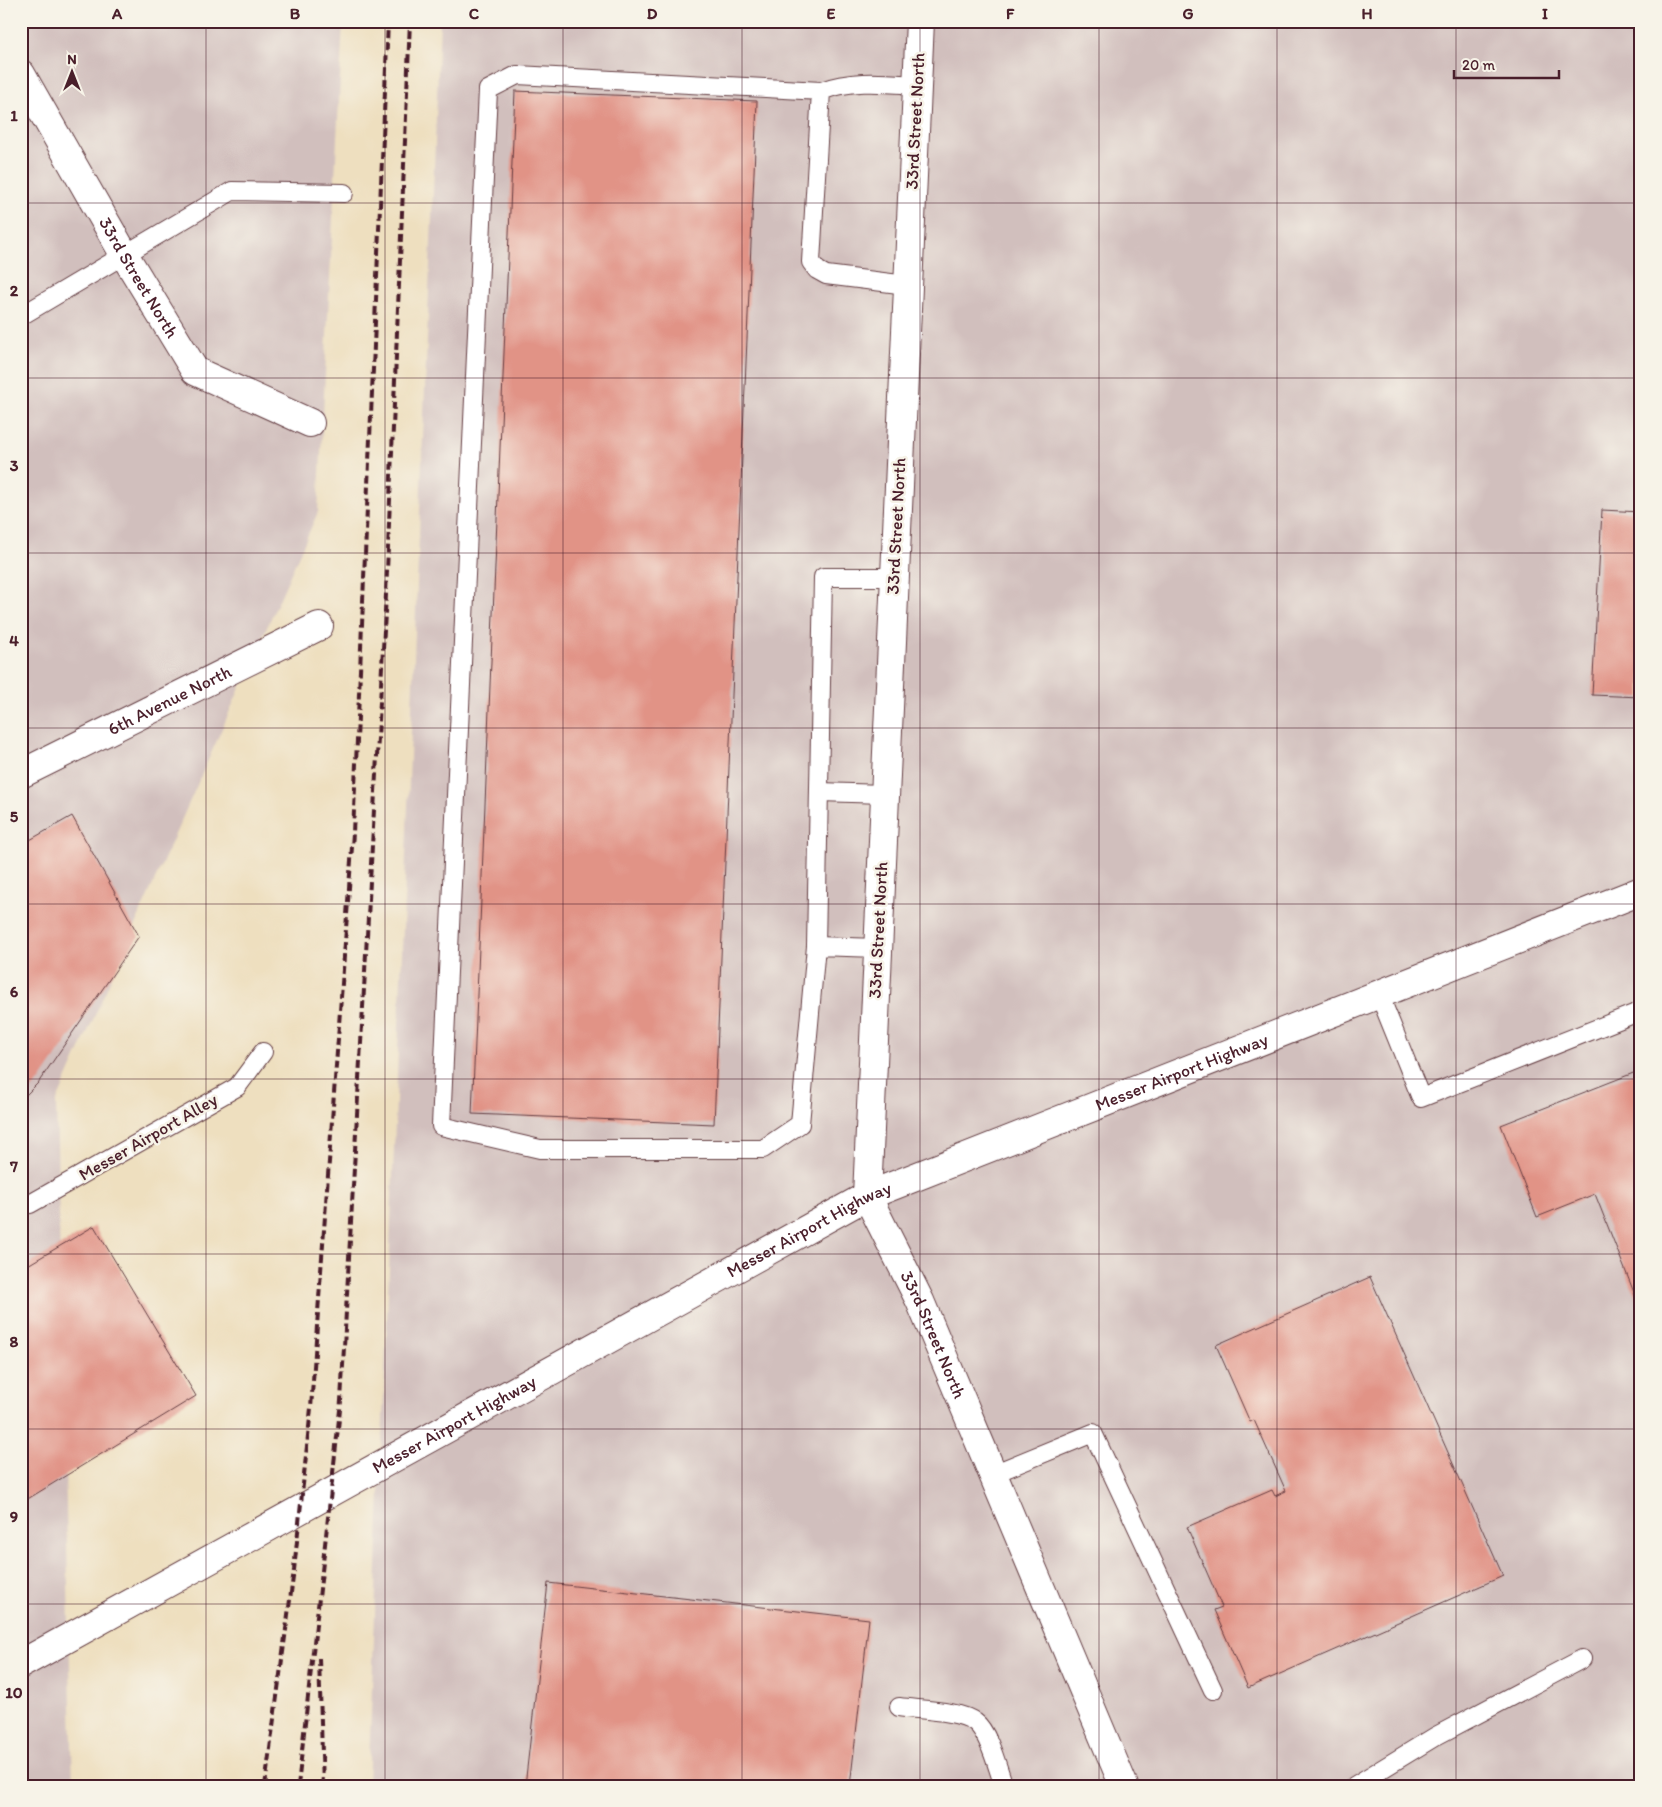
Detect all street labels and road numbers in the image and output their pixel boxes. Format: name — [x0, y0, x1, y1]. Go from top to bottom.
street label: 33rd Street North — [900, 52, 930, 190]
street label: 33rd Street North — [94, 213, 183, 342]
street label: 33rd Street North — [881, 457, 911, 595]
street label: 6th Avenue North — [104, 660, 235, 740]
street label: 33rd Street North — [863, 861, 893, 999]
street label: Messer Airport Highway — [1092, 1028, 1272, 1116]
street label: Messer Airport Alley — [75, 1088, 222, 1186]
street label: Messer Airport Highway — [723, 1176, 895, 1282]
street label: 33rd Street North — [896, 1267, 971, 1402]
street label: Messer Airport Highway — [368, 1370, 540, 1478]

